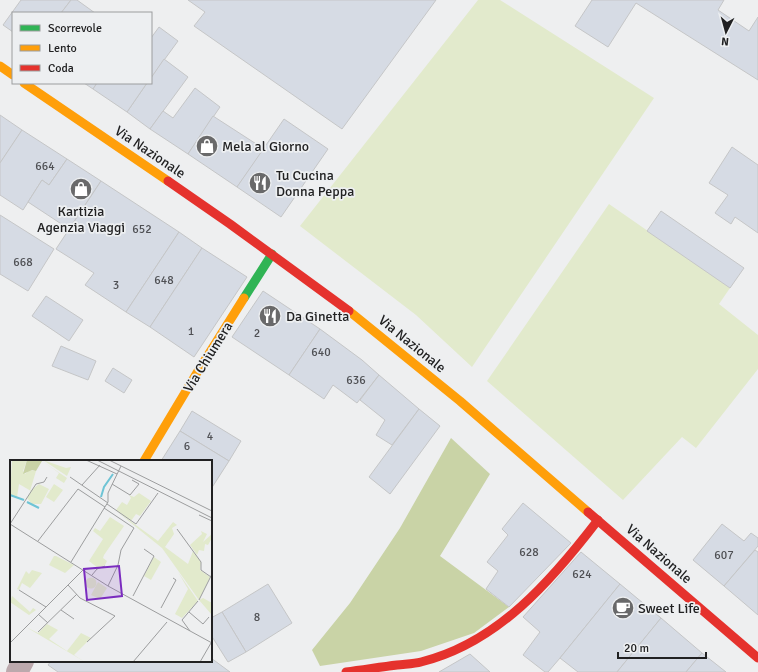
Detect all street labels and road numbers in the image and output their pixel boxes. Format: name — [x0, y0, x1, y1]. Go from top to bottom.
street label: Via Nazionale — [111, 122, 189, 182]
street label: Via Nazionale — [375, 312, 449, 376]
street label: Via Chiumera — [180, 319, 236, 395]
street label: Via Nazionale — [623, 521, 695, 587]

